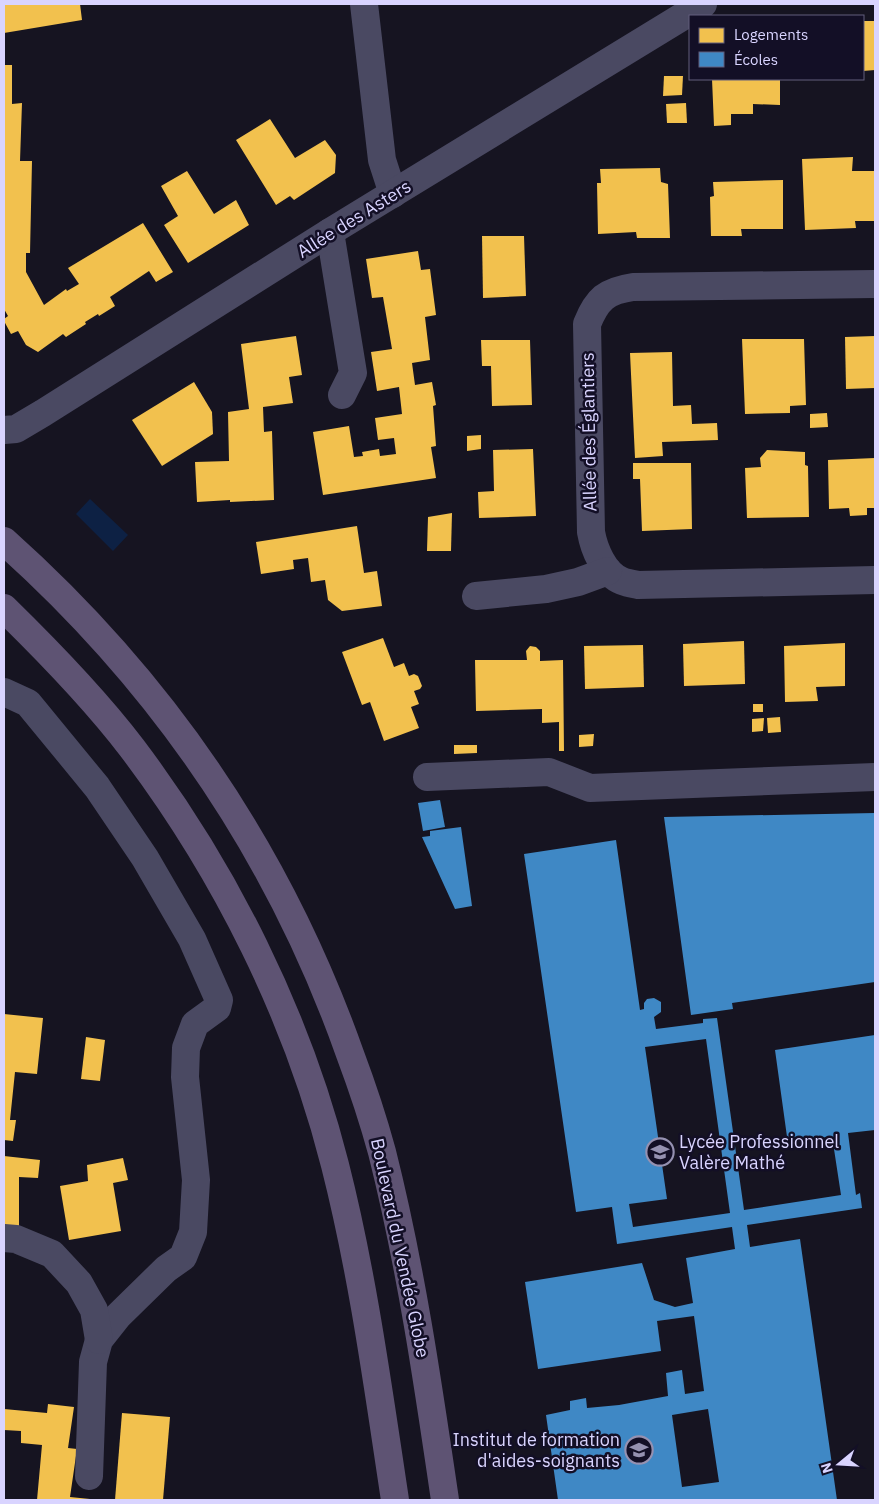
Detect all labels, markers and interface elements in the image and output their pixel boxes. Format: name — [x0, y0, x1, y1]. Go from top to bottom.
legend — [689, 15, 864, 80]
text: Logements — [734, 25, 808, 44]
text: Écoles — [734, 50, 778, 69]
street label: Allée des Asters — [292, 174, 415, 263]
street label: Allée des Églantiers — [576, 352, 601, 512]
place label: Lycée Professionnel Valère Mathé — [679, 1130, 839, 1174]
street label: Boulevard du Vendée Globe — [366, 1136, 435, 1360]
school or university icon: Lycée Professionnel Valère Mathé — [645, 1137, 675, 1167]
place label: Institut de formation d'aides-soignants — [453, 1428, 620, 1472]
school or university icon: Institut de formation d'aides-soignants — [624, 1435, 654, 1465]
north arrow — [814, 1439, 864, 1489]
text: N — [817, 1460, 837, 1476]

